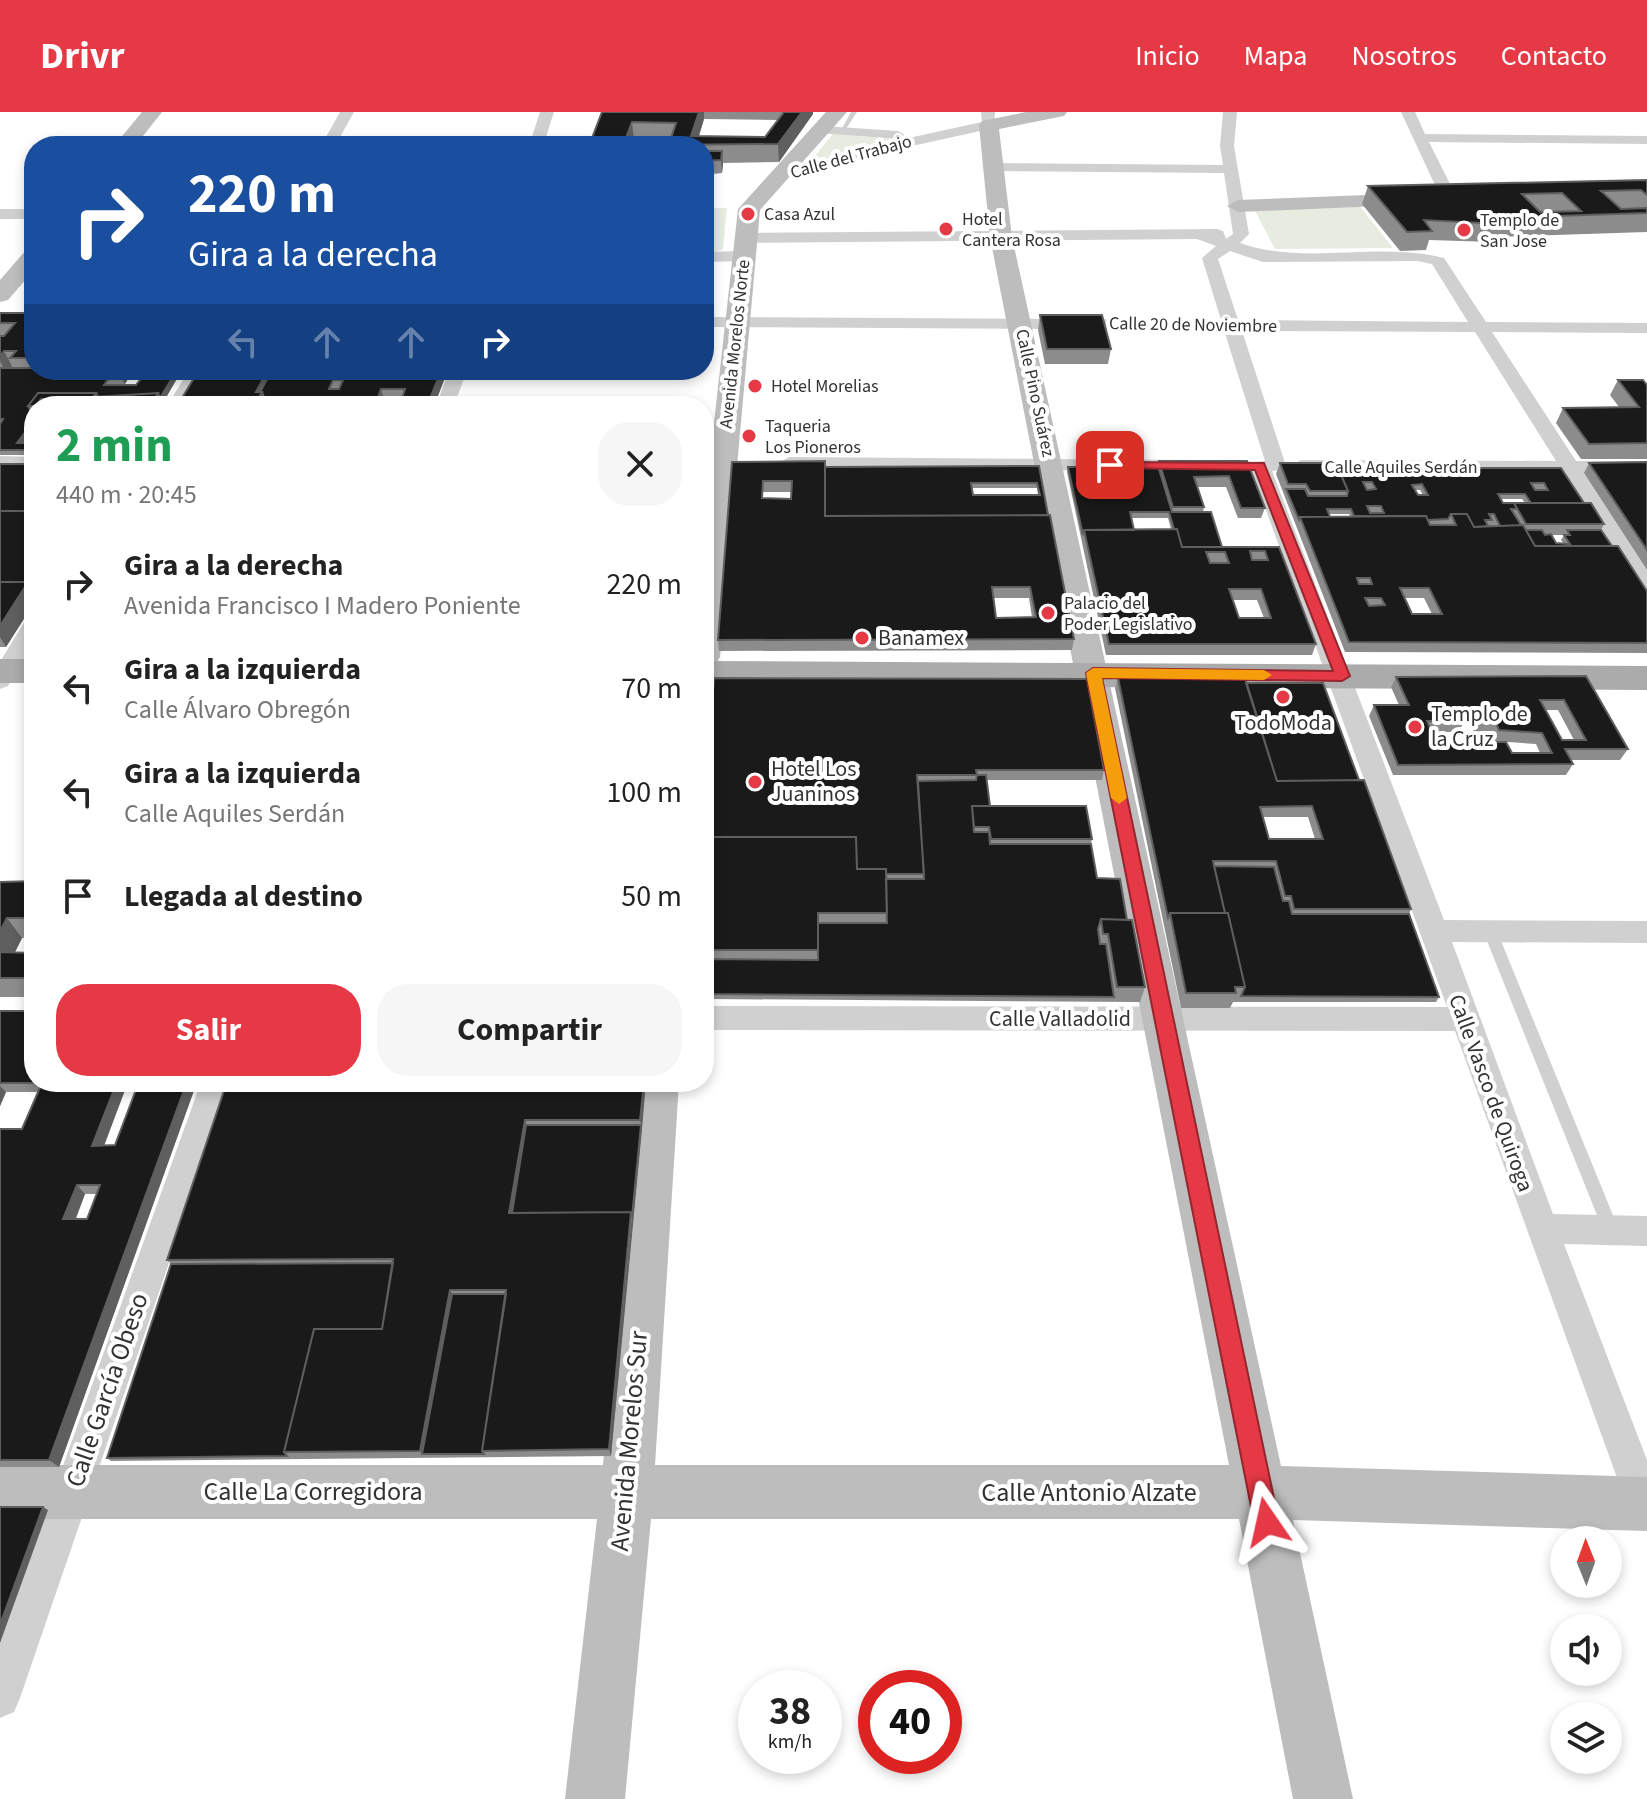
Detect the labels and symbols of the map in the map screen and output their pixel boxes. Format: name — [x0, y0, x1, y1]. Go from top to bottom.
street label: Calle del Trabajo — [787, 129, 915, 185]
place label: Casa Azul — [764, 202, 835, 227]
marker: Casa Azul — [739, 205, 757, 223]
place label: Hotel Cantera Rosa — [962, 207, 1061, 253]
place label: Templo de San Jose — [1480, 208, 1559, 254]
marker: Hotel Cantera Rosa — [937, 220, 955, 238]
marker: Templo de San Jose — [1455, 221, 1473, 239]
street label: Avenida Morelos Norte — [714, 258, 756, 430]
street label: Calle 20 de Noviembre — [1109, 311, 1277, 339]
street label: Calle Pino Suárez — [1009, 327, 1061, 460]
place label: Hotel Morelias — [771, 374, 879, 399]
marker: Hotel Morelias — [746, 377, 764, 395]
place label: Taqueria Los Pioneros — [765, 414, 861, 460]
marker: Taqueria Los Pioneros — [740, 427, 758, 445]
pin — [1076, 431, 1144, 499]
street label: Calle Aquiles Serdán — [1324, 455, 1478, 480]
place label: Palacio del Poder Legislativo — [1064, 591, 1193, 637]
marker: Palacio del Poder Legislativo — [1039, 604, 1057, 622]
place label: Banamex — [878, 622, 964, 654]
marker: Banamex — [853, 629, 871, 647]
marker: TodoModa — [1274, 688, 1292, 706]
place label: Templo de la Cruz — [1431, 698, 1528, 755]
place label: TodoModa — [1234, 707, 1332, 739]
marker: Templo de la Cruz — [1406, 718, 1424, 736]
place label: Hotel Los Juaninos — [771, 753, 856, 810]
marker: Hotel Los Juaninos — [746, 773, 764, 791]
street label: Calle Vasco de Quiroga — [1440, 990, 1542, 1196]
street label: Calle Valladolid — [989, 1003, 1131, 1035]
street label: Calle García Obeso — [56, 1288, 158, 1492]
street label: Avenida Morelos Sur — [601, 1328, 657, 1553]
street label: Calle La Corregidora — [203, 1473, 423, 1510]
street label: Calle Antonio Alzate — [981, 1474, 1197, 1511]
position arrow — [1225, 1480, 1309, 1564]
north arrow — [1550, 1526, 1622, 1598]
speed limit sign: 40 — [858, 1670, 962, 1774]

